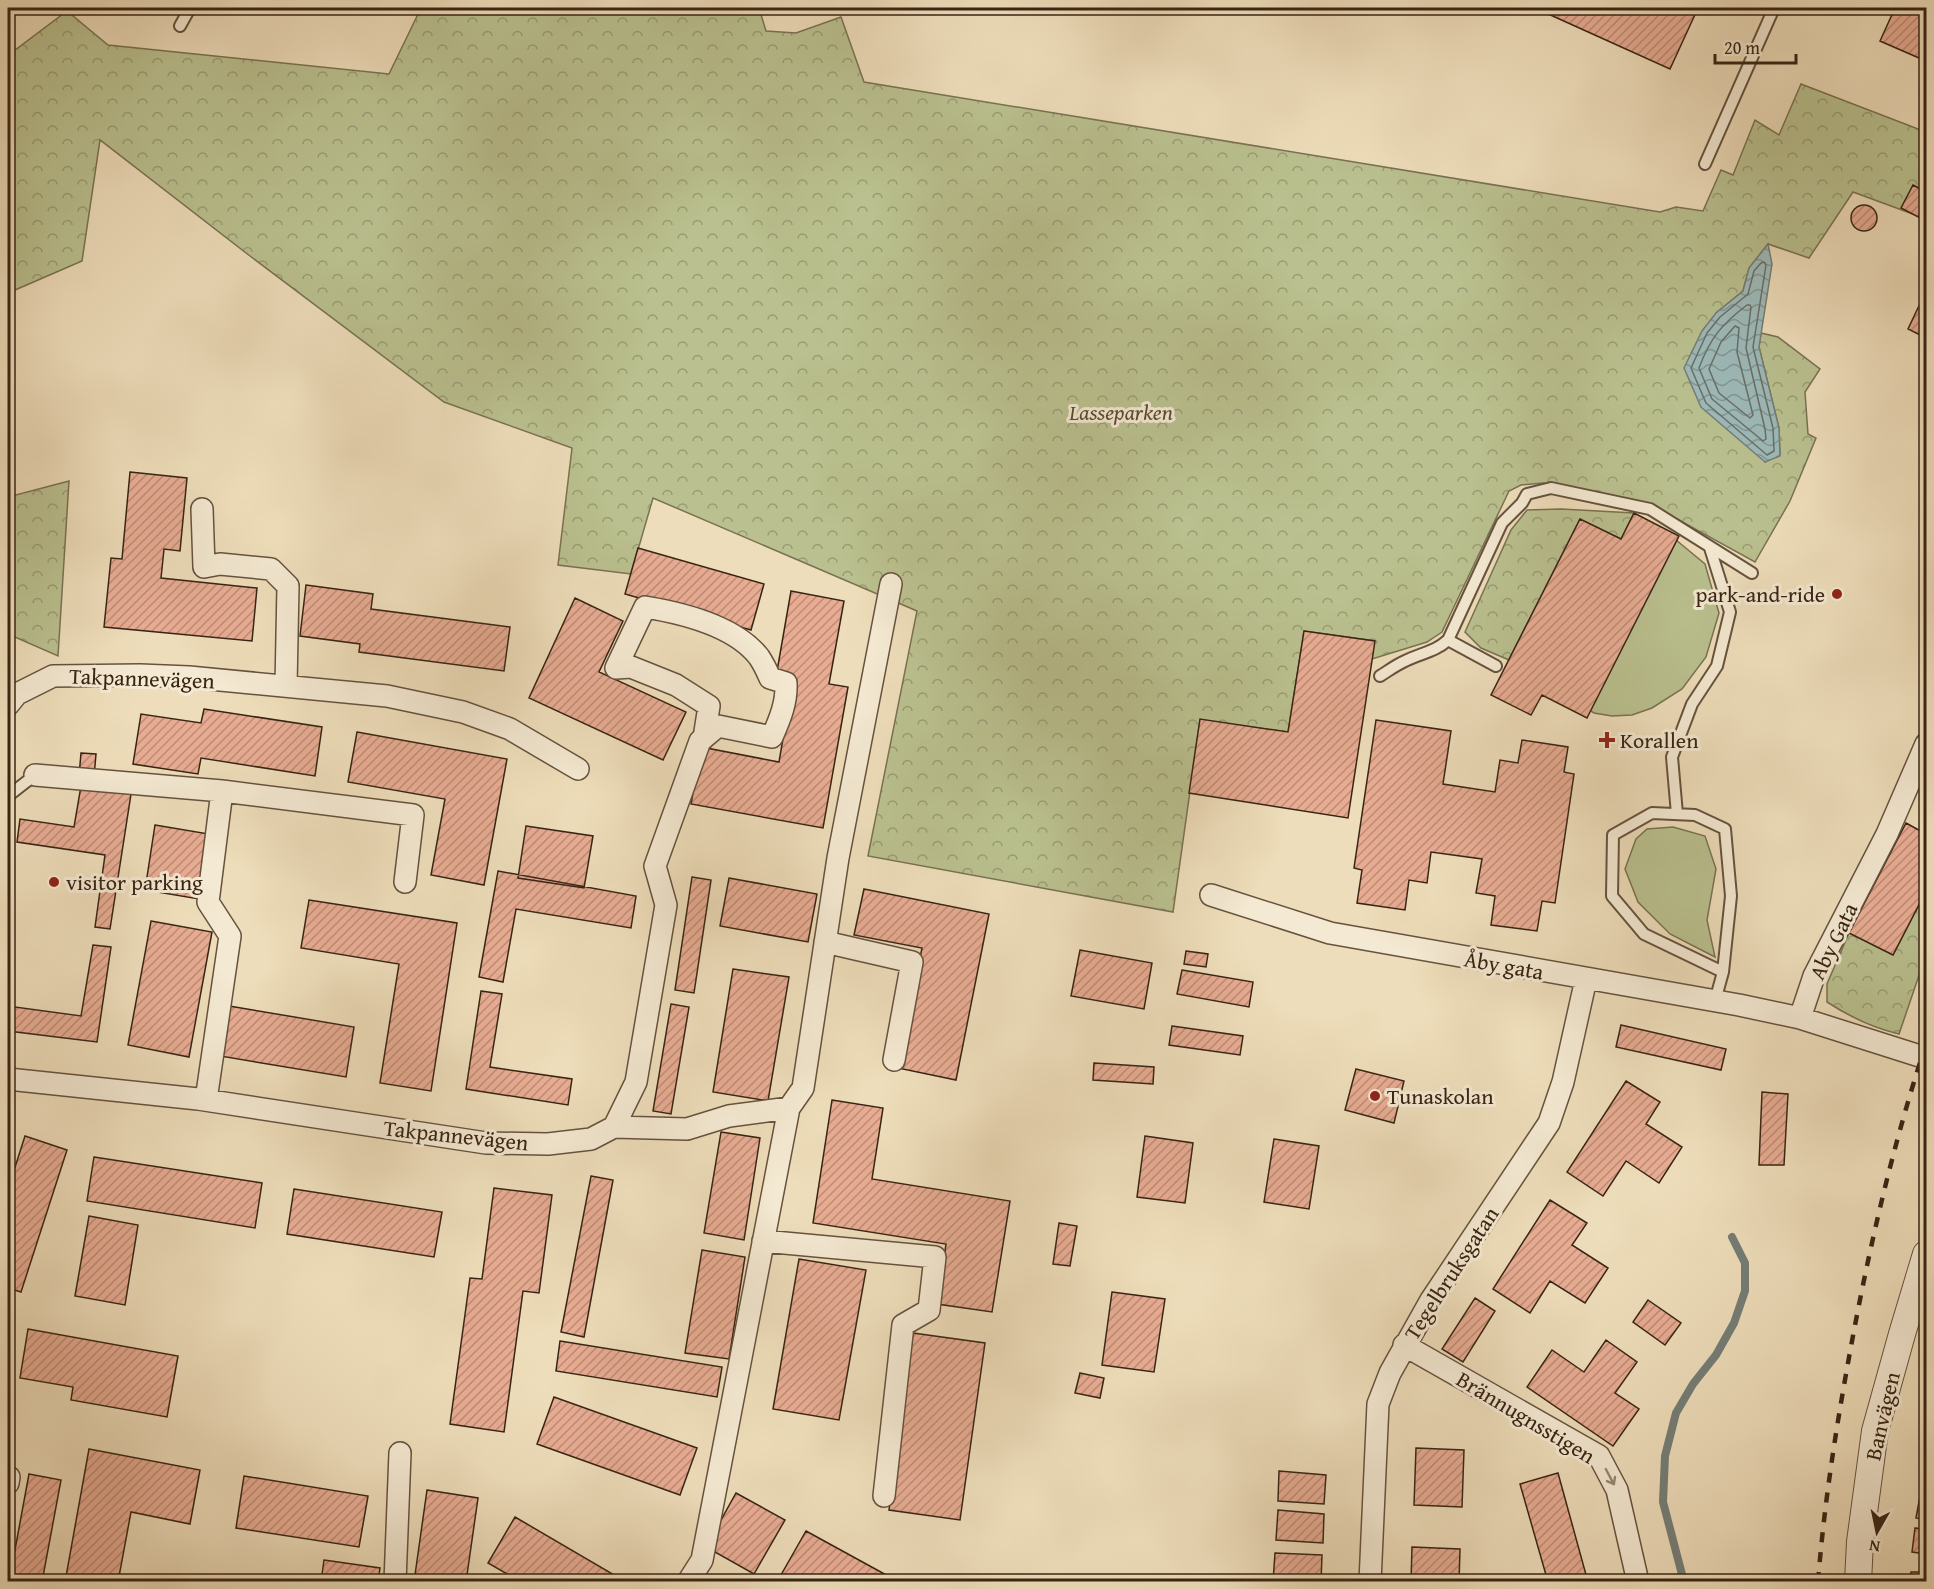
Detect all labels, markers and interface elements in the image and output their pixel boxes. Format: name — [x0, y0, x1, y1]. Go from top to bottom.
scale bar — [1715, 27, 1796, 65]
text: 20 m — [1724, 34, 1760, 61]
park label: Lasseparken — [1068, 396, 1173, 428]
place label: park-and-ride — [1696, 578, 1825, 610]
marker: park-and-ride — [1830, 587, 1844, 601]
street label: Takpannevägen — [69, 659, 216, 697]
place label: Korallen — [1620, 724, 1699, 756]
marker: Korallen — [1598, 731, 1616, 749]
place label: visitor parking — [66, 866, 203, 898]
marker: visitor parking — [47, 875, 61, 889]
street label: Aby Gata — [1801, 897, 1866, 985]
street label: Åby gata — [1462, 942, 1547, 988]
place label: Tunaskolan — [1387, 1080, 1494, 1112]
marker: Tunaskolan — [1368, 1089, 1382, 1103]
street label: Takpannevägen — [382, 1111, 531, 1159]
street label: Tegelbruksgatan — [1396, 1199, 1507, 1346]
street label: Brännugnsstigen — [1451, 1363, 1602, 1471]
street label: Banvägen — [1856, 1368, 1908, 1464]
one-way arrow — [1605, 1467, 1616, 1485]
north arrow — [1847, 1502, 1907, 1562]
text: N — [1867, 1534, 1882, 1560]

